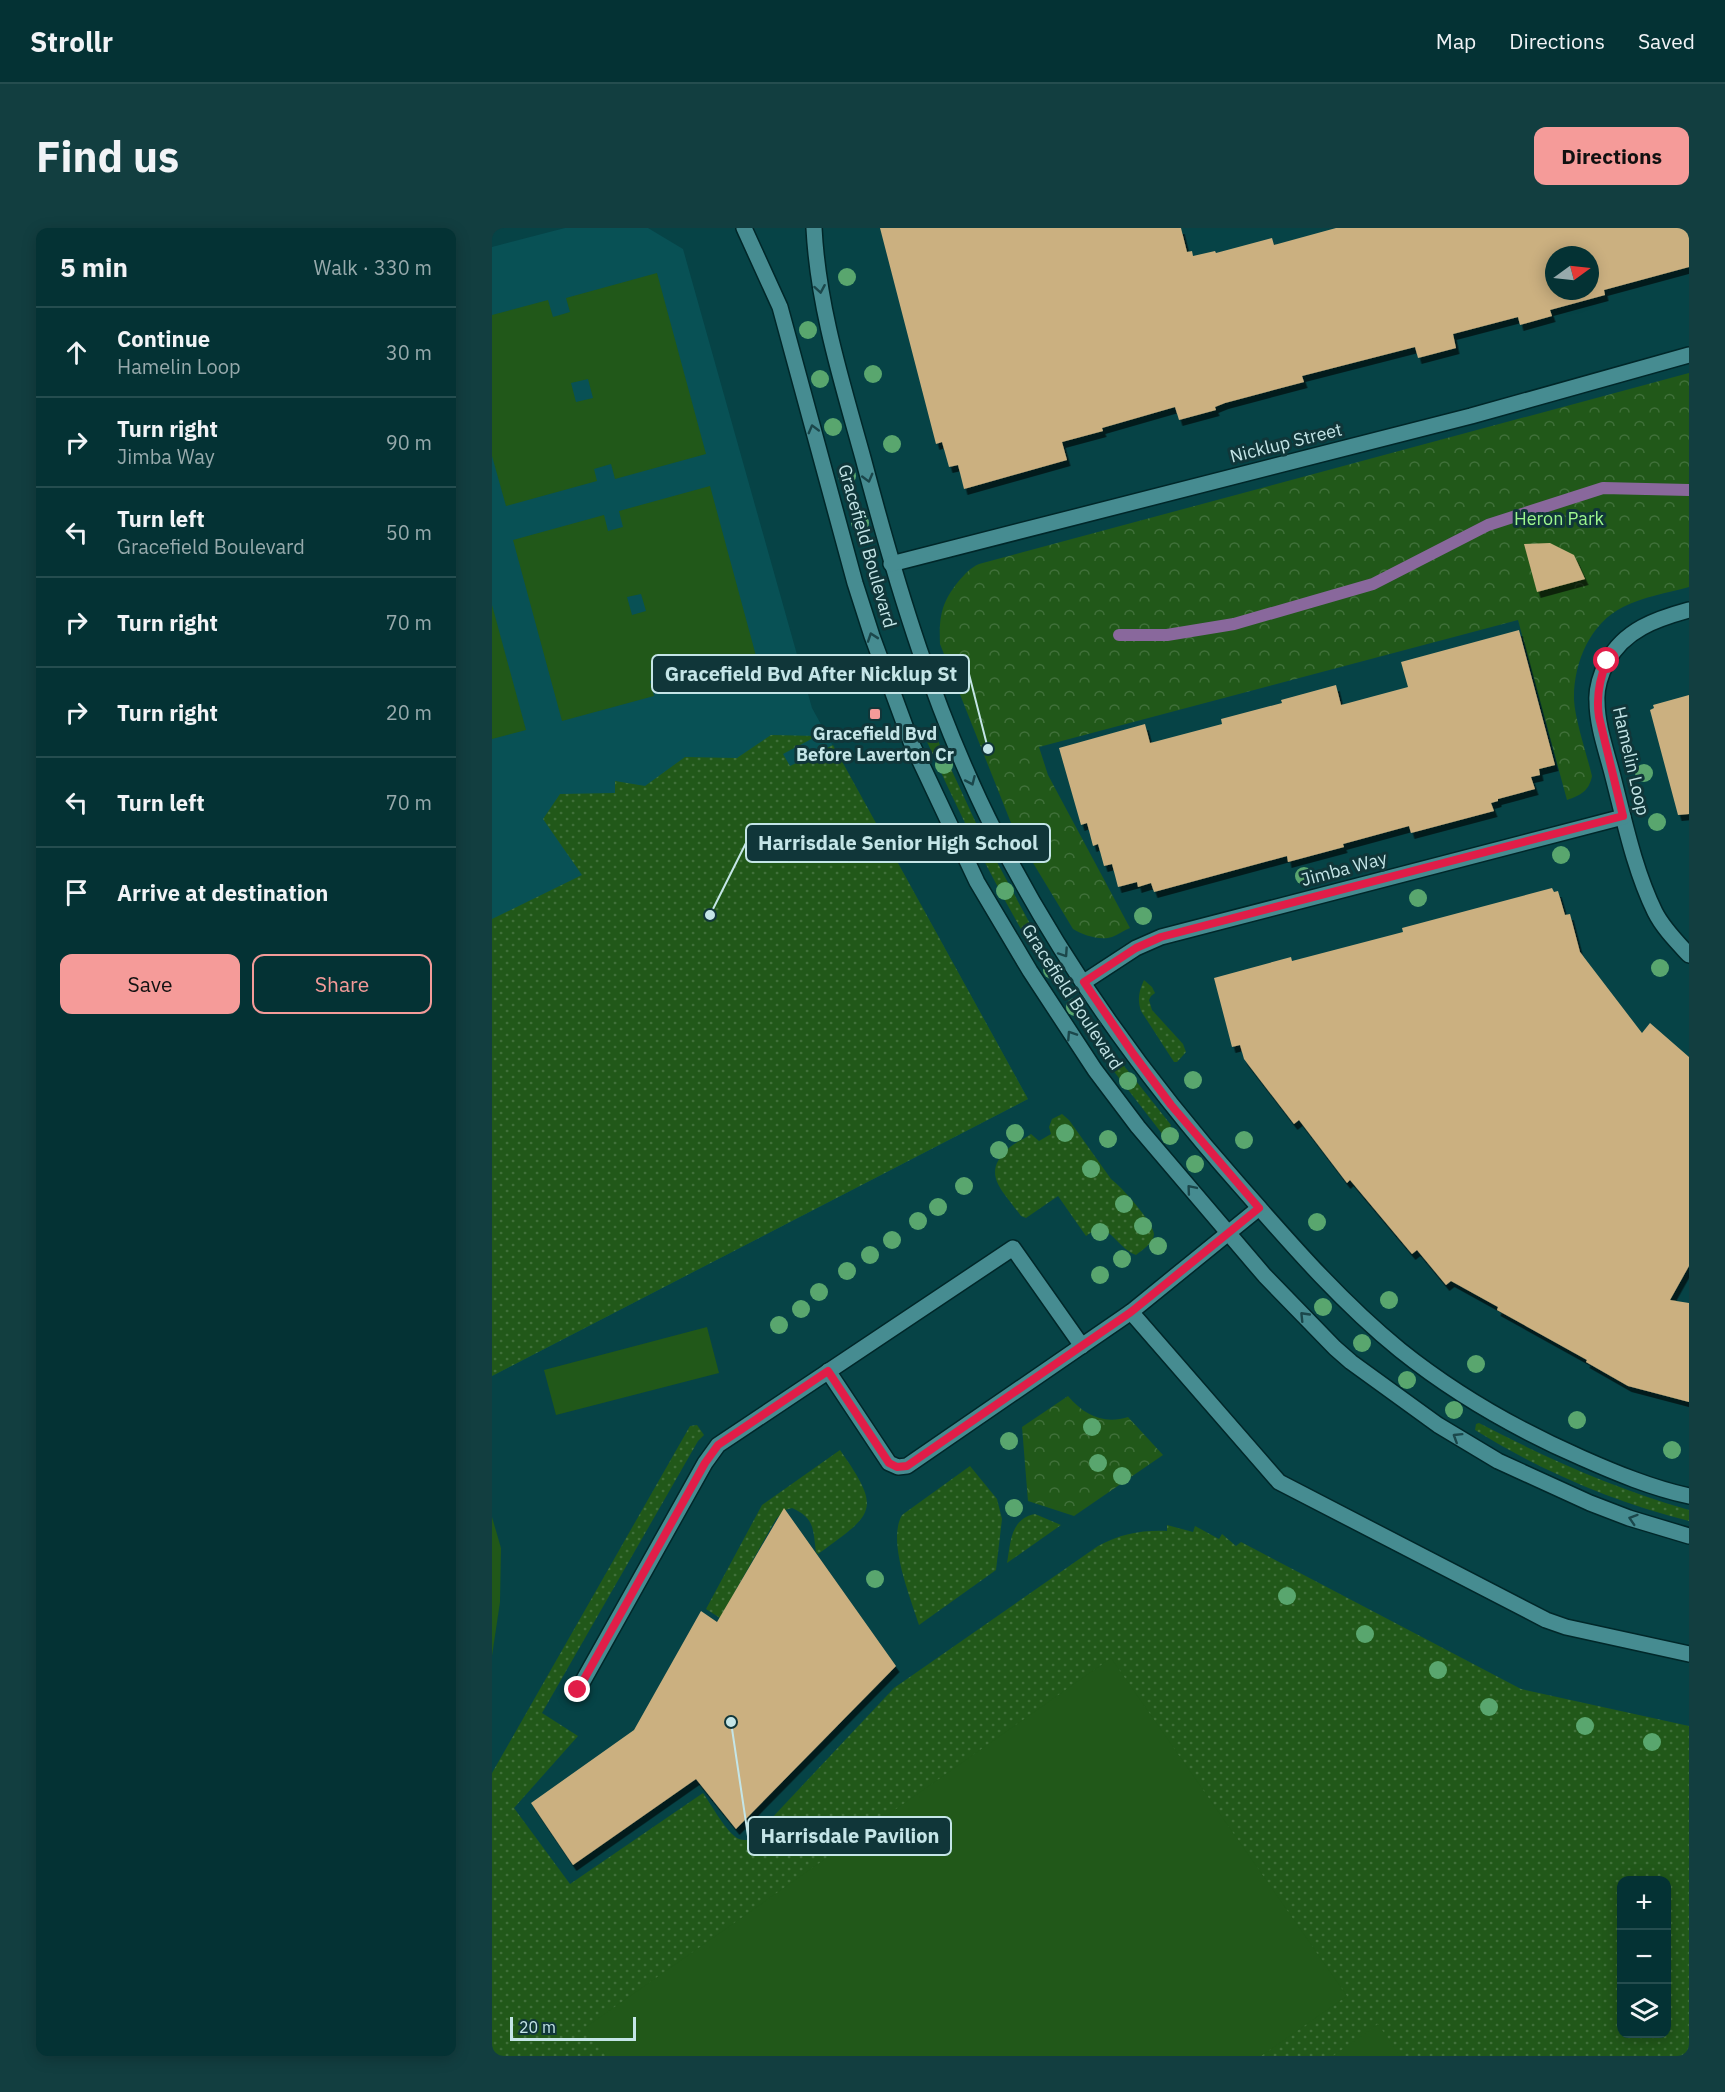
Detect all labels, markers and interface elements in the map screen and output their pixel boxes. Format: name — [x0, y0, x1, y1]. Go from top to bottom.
text: Strollr — [30, 23, 113, 60]
text: Map — [1436, 27, 1476, 55]
text: Directions — [1509, 27, 1605, 55]
text: Saved — [1638, 27, 1695, 55]
button: Directions — [1534, 127, 1689, 185]
text: Find us — [36, 129, 179, 184]
north arrow — [1545, 246, 1599, 300]
text: 5 min — [60, 250, 128, 284]
text: Walk · 330 m — [314, 254, 432, 281]
one-way arrow — [813, 284, 825, 294]
text: Continue — [117, 324, 210, 353]
icon: ahead — [60, 336, 93, 369]
text: 30 m — [386, 339, 432, 366]
text: Hamelin Loop — [117, 353, 241, 380]
text: Turn right — [117, 414, 218, 443]
street label: Nicklup Street — [1227, 417, 1344, 468]
one-way arrow — [808, 424, 820, 435]
icon: right — [60, 426, 93, 459]
text: 90 m — [386, 429, 432, 456]
text: Jimba Way — [117, 443, 215, 470]
street label: Gracefield Boulevard — [833, 461, 902, 630]
one-way arrow — [861, 472, 873, 483]
text: Turn left — [117, 504, 205, 533]
park label: Heron Park — [1514, 507, 1605, 530]
icon: left — [60, 516, 93, 549]
text: 50 m — [386, 519, 432, 546]
text: Gracefield Boulevard — [117, 533, 305, 560]
icon: right — [60, 606, 93, 639]
text: Turn right — [117, 608, 218, 637]
text: 70 m — [386, 609, 432, 636]
one-way arrow — [867, 632, 880, 643]
route start — [1593, 647, 1619, 673]
callout: Gracefield Bvd After Nicklup St — [652, 655, 969, 693]
text: Gracefield Bvd After Nicklup St — [665, 660, 957, 687]
icon: right — [60, 696, 93, 729]
text: Turn right — [117, 698, 218, 727]
text: 20 m — [386, 699, 432, 726]
street label: Hamelin Loop — [1608, 704, 1655, 818]
marker: Gracefield Bvd Before Laverton Cr — [868, 707, 882, 721]
place label: Gracefield Bvd Before Laverton Cr — [796, 722, 954, 766]
one-way arrow — [964, 775, 976, 786]
icon: left — [60, 786, 93, 819]
text: Turn left — [117, 788, 205, 817]
text: 70 m — [386, 789, 432, 816]
callout: Harrisdale Senior High School — [746, 824, 1050, 862]
text: Harrisdale Senior High School — [758, 829, 1038, 856]
street label: Jimba Way — [1298, 846, 1389, 891]
icon: arrive — [60, 876, 93, 909]
text: Arrive at destination — [117, 878, 328, 907]
street label: Gracefield Boulevard — [1017, 920, 1128, 1074]
one-way arrow — [1057, 946, 1068, 957]
button: Save — [60, 954, 240, 1014]
button: Share — [252, 954, 432, 1014]
one-way arrow — [1067, 1031, 1079, 1041]
one-way arrow — [1187, 1185, 1198, 1196]
one-way arrow — [1301, 1313, 1312, 1324]
one-way arrow — [1453, 1432, 1463, 1444]
one-way arrow — [1628, 1514, 1639, 1527]
route end — [564, 1676, 590, 1702]
callout: Harrisdale Pavilion — [748, 1817, 951, 1855]
text: Harrisdale Pavilion — [761, 1822, 939, 1849]
map controls — [1617, 1876, 1671, 2038]
button: + — [1617, 1876, 1671, 1930]
button: − — [1617, 1930, 1671, 1984]
button: layers — [1617, 1984, 1671, 2038]
scale bar — [510, 2014, 636, 2042]
text: 20 m — [519, 2017, 556, 2037]

